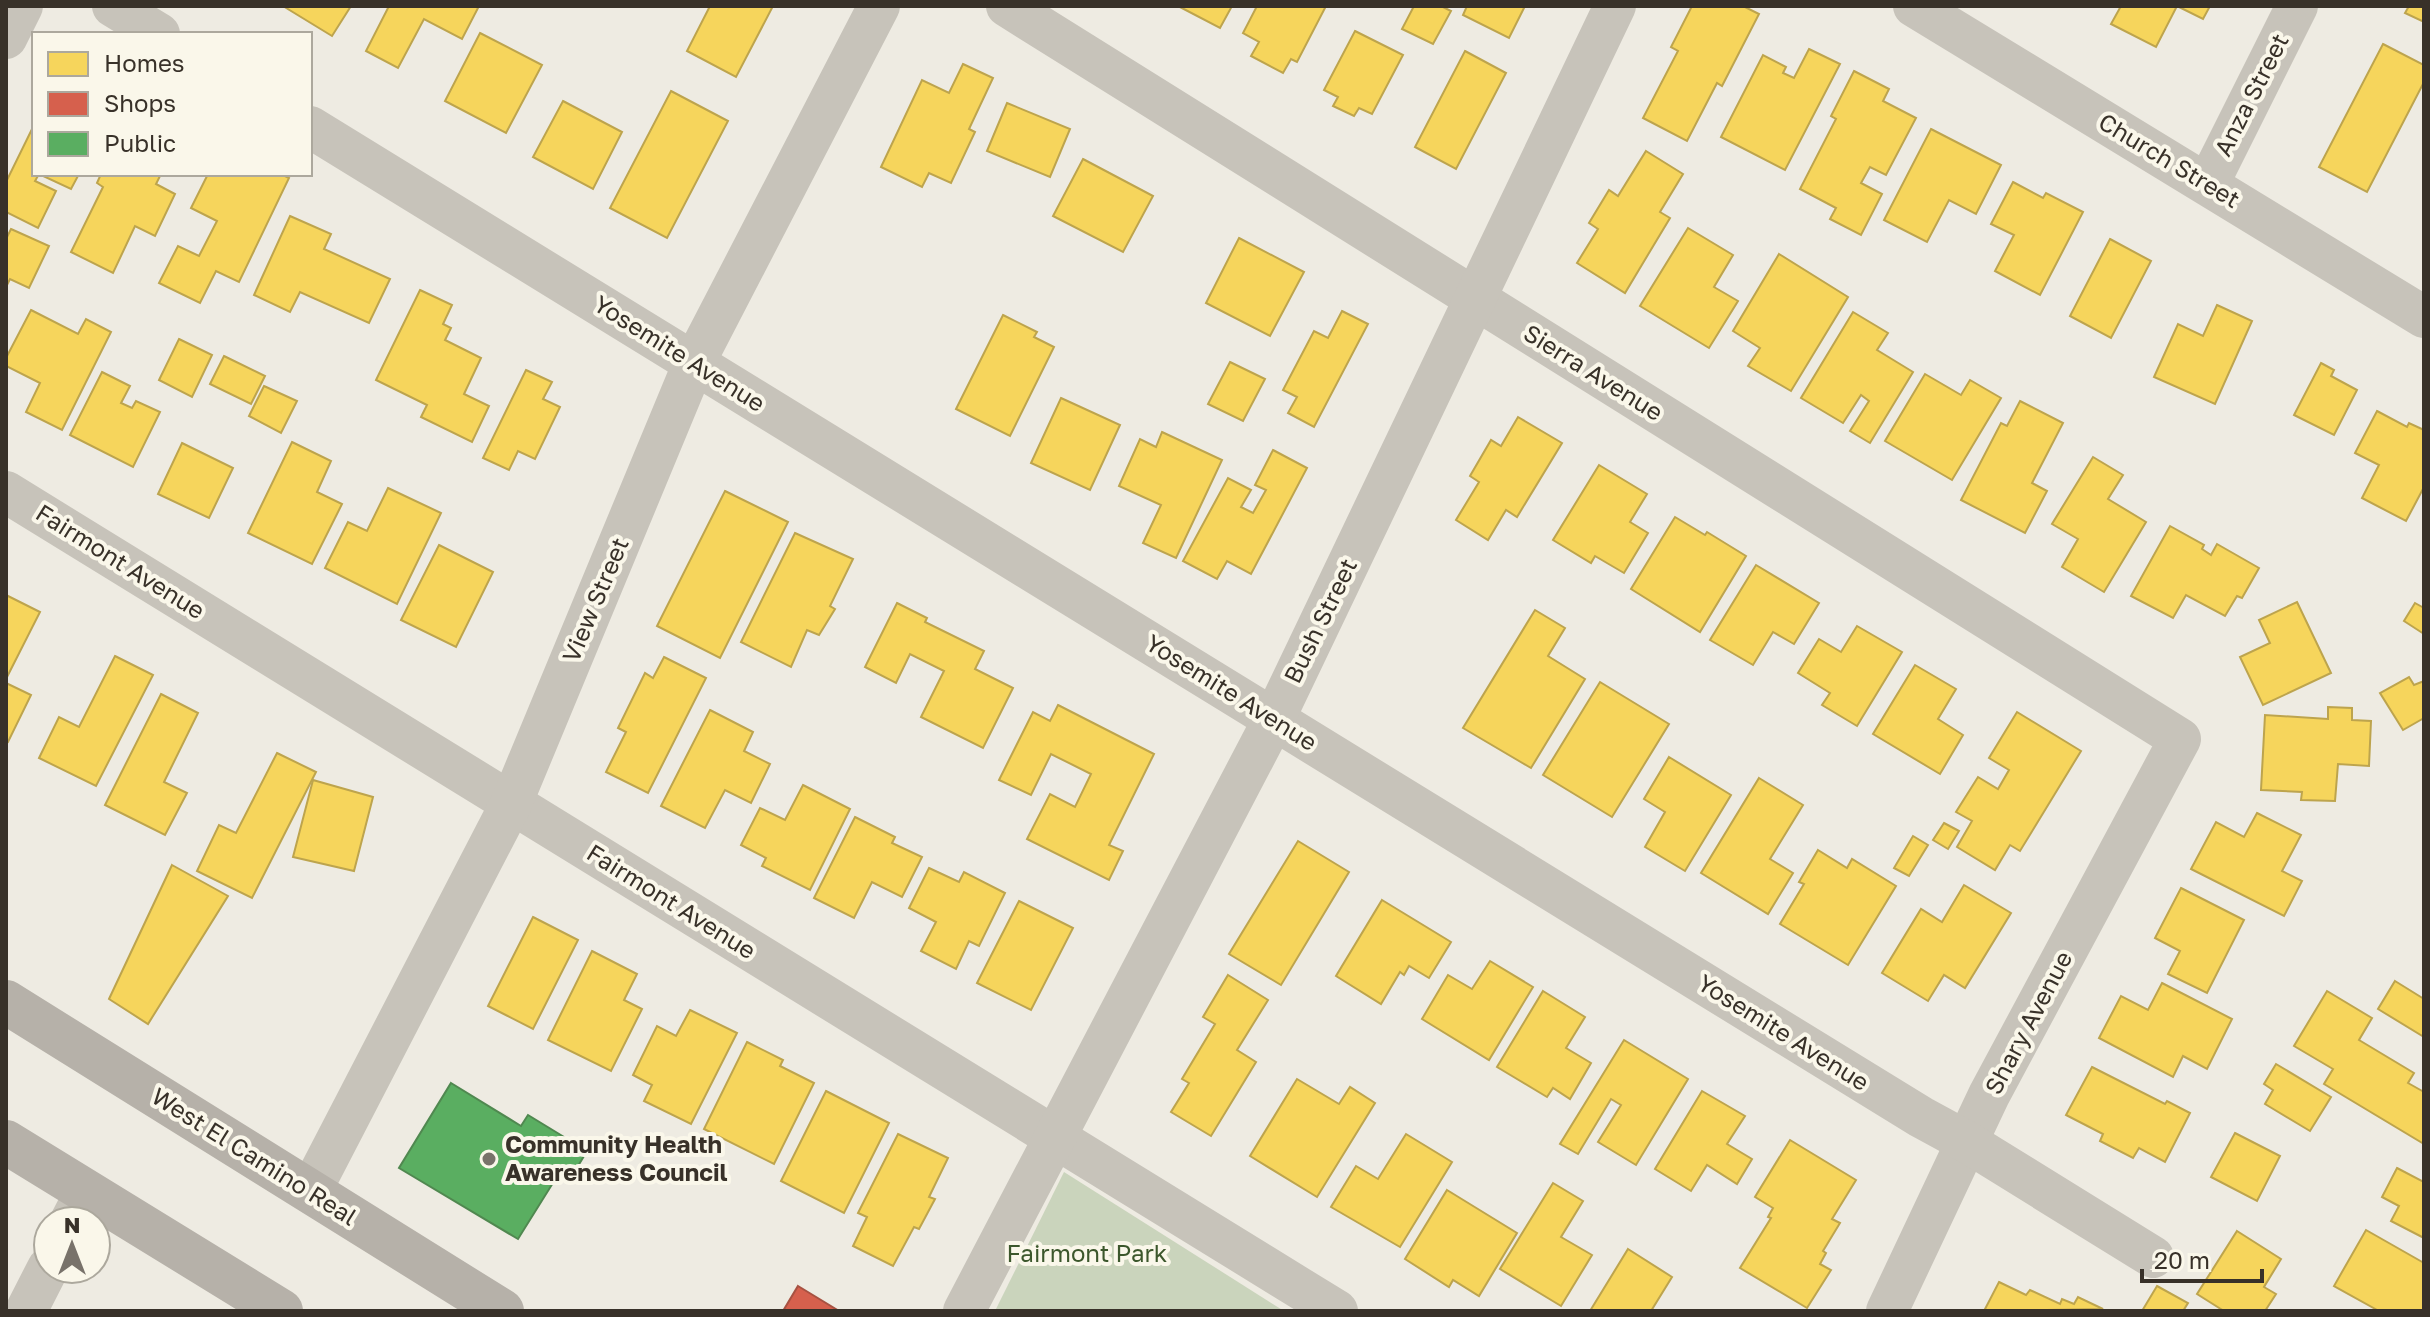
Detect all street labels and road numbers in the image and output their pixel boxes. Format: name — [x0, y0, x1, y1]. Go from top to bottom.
street label: Anza Street — [2207, 28, 2294, 160]
street label: Church Street — [2094, 106, 2246, 213]
street label: Yosemite Avenue — [589, 288, 771, 417]
street label: Sierra Avenue — [1519, 317, 1669, 426]
street label: Fairmont Avenue — [31, 497, 211, 624]
street label: View Street — [555, 533, 634, 666]
street label: Bush Street — [1277, 553, 1362, 687]
street label: Yosemite Avenue — [1141, 627, 1323, 756]
street label: Fairmont Avenue — [582, 837, 762, 964]
street label: Shary Avenue — [1978, 946, 2078, 1099]
street label: Yosemite Avenue — [1693, 967, 1875, 1096]
street label: West El Camino Real — [147, 1081, 363, 1231]

